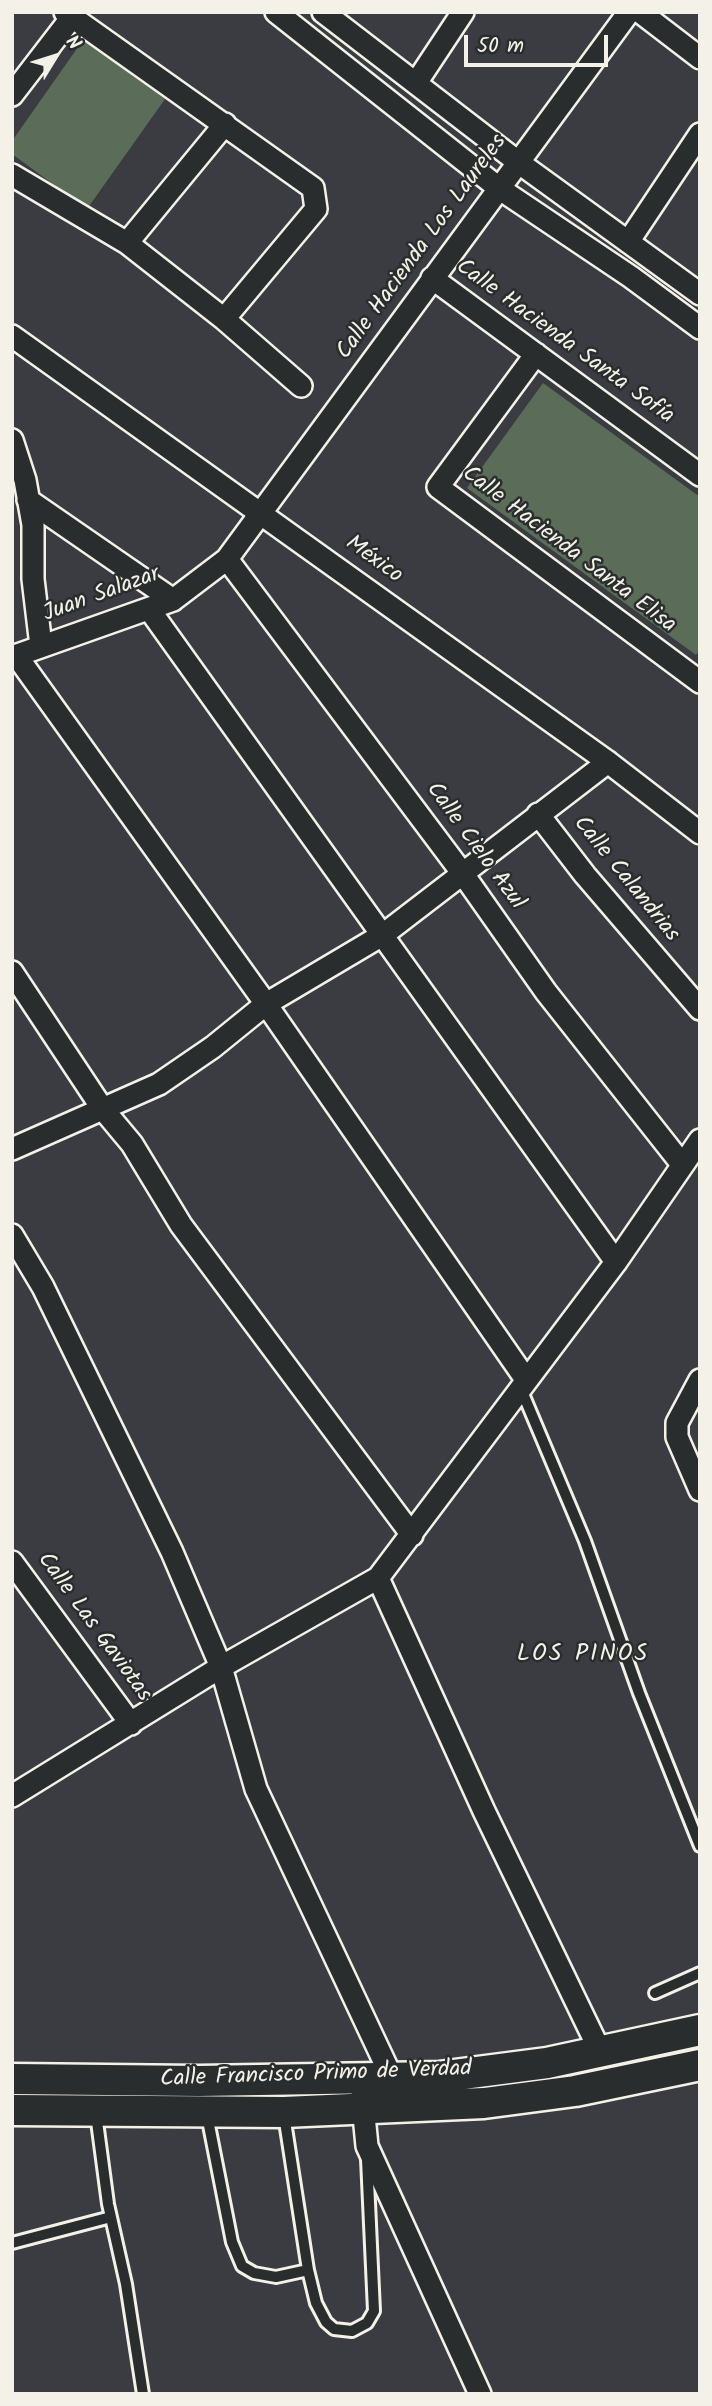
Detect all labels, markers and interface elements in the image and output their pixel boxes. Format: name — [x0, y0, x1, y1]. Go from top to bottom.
north arrow — [21, 21, 91, 91]
scale bar — [467, 21, 610, 65]
text: N — [57, 29, 88, 57]
text: 50 m — [477, 30, 524, 63]
street label: Calle Hacienda Los Laureles — [332, 130, 514, 366]
street label: Calle Hacienda Santa Sofía — [449, 255, 679, 431]
street label: Calle Hacienda Santa Elisa — [456, 462, 680, 640]
street label: México — [339, 531, 407, 591]
street label: Juan Salazar — [40, 562, 164, 630]
street label: Calle Cielo Azul — [418, 778, 530, 916]
street label: Calle Calandrias — [566, 812, 684, 948]
street label: Calle Las Gaviotas — [30, 1548, 156, 1708]
district label: LOS PINOS — [518, 1642, 648, 1670]
street label: Calle Francisco Primo de Verdad — [160, 2057, 472, 2095]

